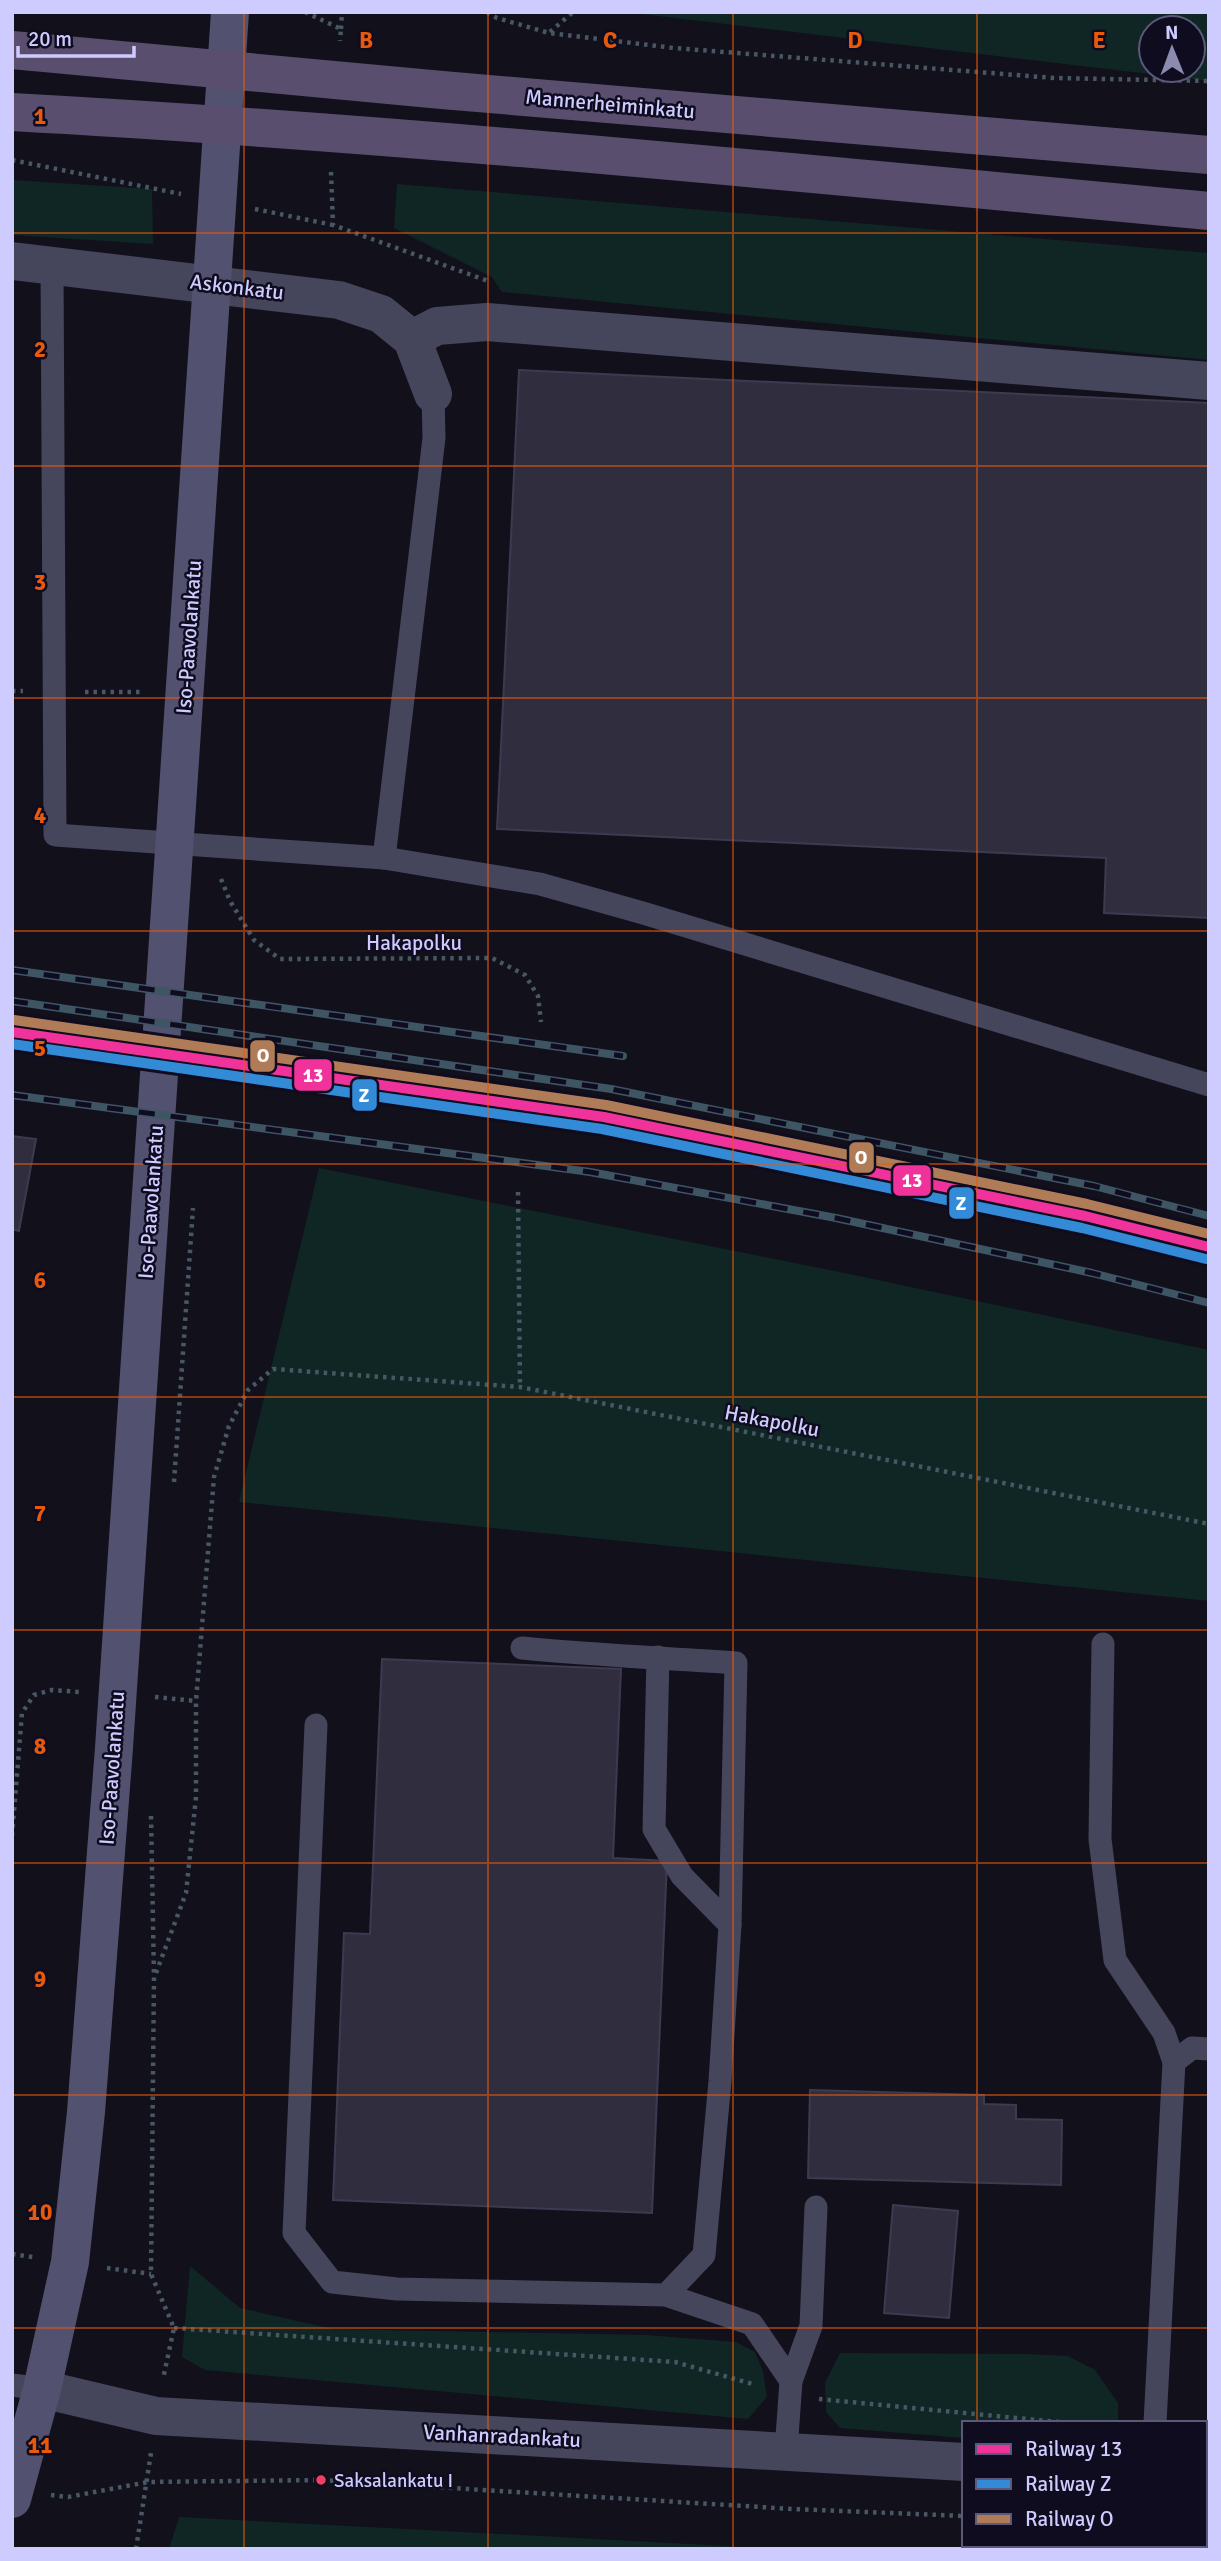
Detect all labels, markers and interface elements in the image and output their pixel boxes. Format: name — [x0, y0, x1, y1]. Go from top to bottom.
scale bar — [18, 14, 133, 58]
north arrow — [1137, 14, 1207, 84]
text: N — [1165, 21, 1179, 45]
text: 20 m — [28, 26, 72, 52]
text: B — [359, 26, 373, 55]
text: C — [603, 26, 617, 55]
text: D — [847, 26, 863, 55]
text: E — [1092, 26, 1106, 55]
street label: Mannerheiminkatu — [524, 84, 696, 124]
text: 1 — [34, 102, 46, 131]
street label: Askonkatu — [189, 268, 285, 306]
text: 2 — [34, 335, 46, 364]
street label: Iso-Paavolankatu — [171, 559, 207, 715]
text: 3 — [34, 568, 46, 597]
text: 4 — [34, 801, 46, 830]
street label: Hakapolku — [366, 930, 462, 956]
text: 5 — [34, 1034, 46, 1063]
line badge: O — [249, 1039, 276, 1073]
text: O — [257, 1044, 269, 1068]
line badge: 13 — [293, 1058, 333, 1092]
text: 13 — [303, 1064, 323, 1088]
line badge: Z — [351, 1078, 378, 1112]
text: Z — [358, 1084, 370, 1108]
street label: Iso-Paavolankatu — [133, 1124, 169, 1280]
line badge: O — [848, 1141, 875, 1174]
text: O — [855, 1146, 867, 1170]
line badge: 13 — [892, 1164, 932, 1197]
text: 13 — [902, 1169, 922, 1193]
line badge: Z — [948, 1186, 975, 1220]
text: Z — [955, 1192, 967, 1216]
text: 6 — [34, 1266, 46, 1295]
street label: Hakapolku — [722, 1399, 822, 1443]
text: 7 — [34, 1499, 46, 1528]
street label: Iso-Paavolankatu — [94, 1690, 130, 1846]
text: 8 — [34, 1732, 46, 1761]
text: 9 — [34, 1965, 46, 1994]
text: 10 — [28, 2198, 52, 2227]
street label: Vanhanradankatu — [422, 2419, 582, 2453]
legend — [962, 2421, 1207, 2547]
text: 11 — [28, 2431, 52, 2460]
text: Railway 13 — [1025, 2436, 1122, 2462]
place label: Saksalankatu I — [334, 2469, 453, 2493]
text: Railway Z — [1025, 2471, 1111, 2497]
marker: Saksalankatu I — [314, 2473, 328, 2487]
text: Railway O — [1025, 2506, 1113, 2532]

